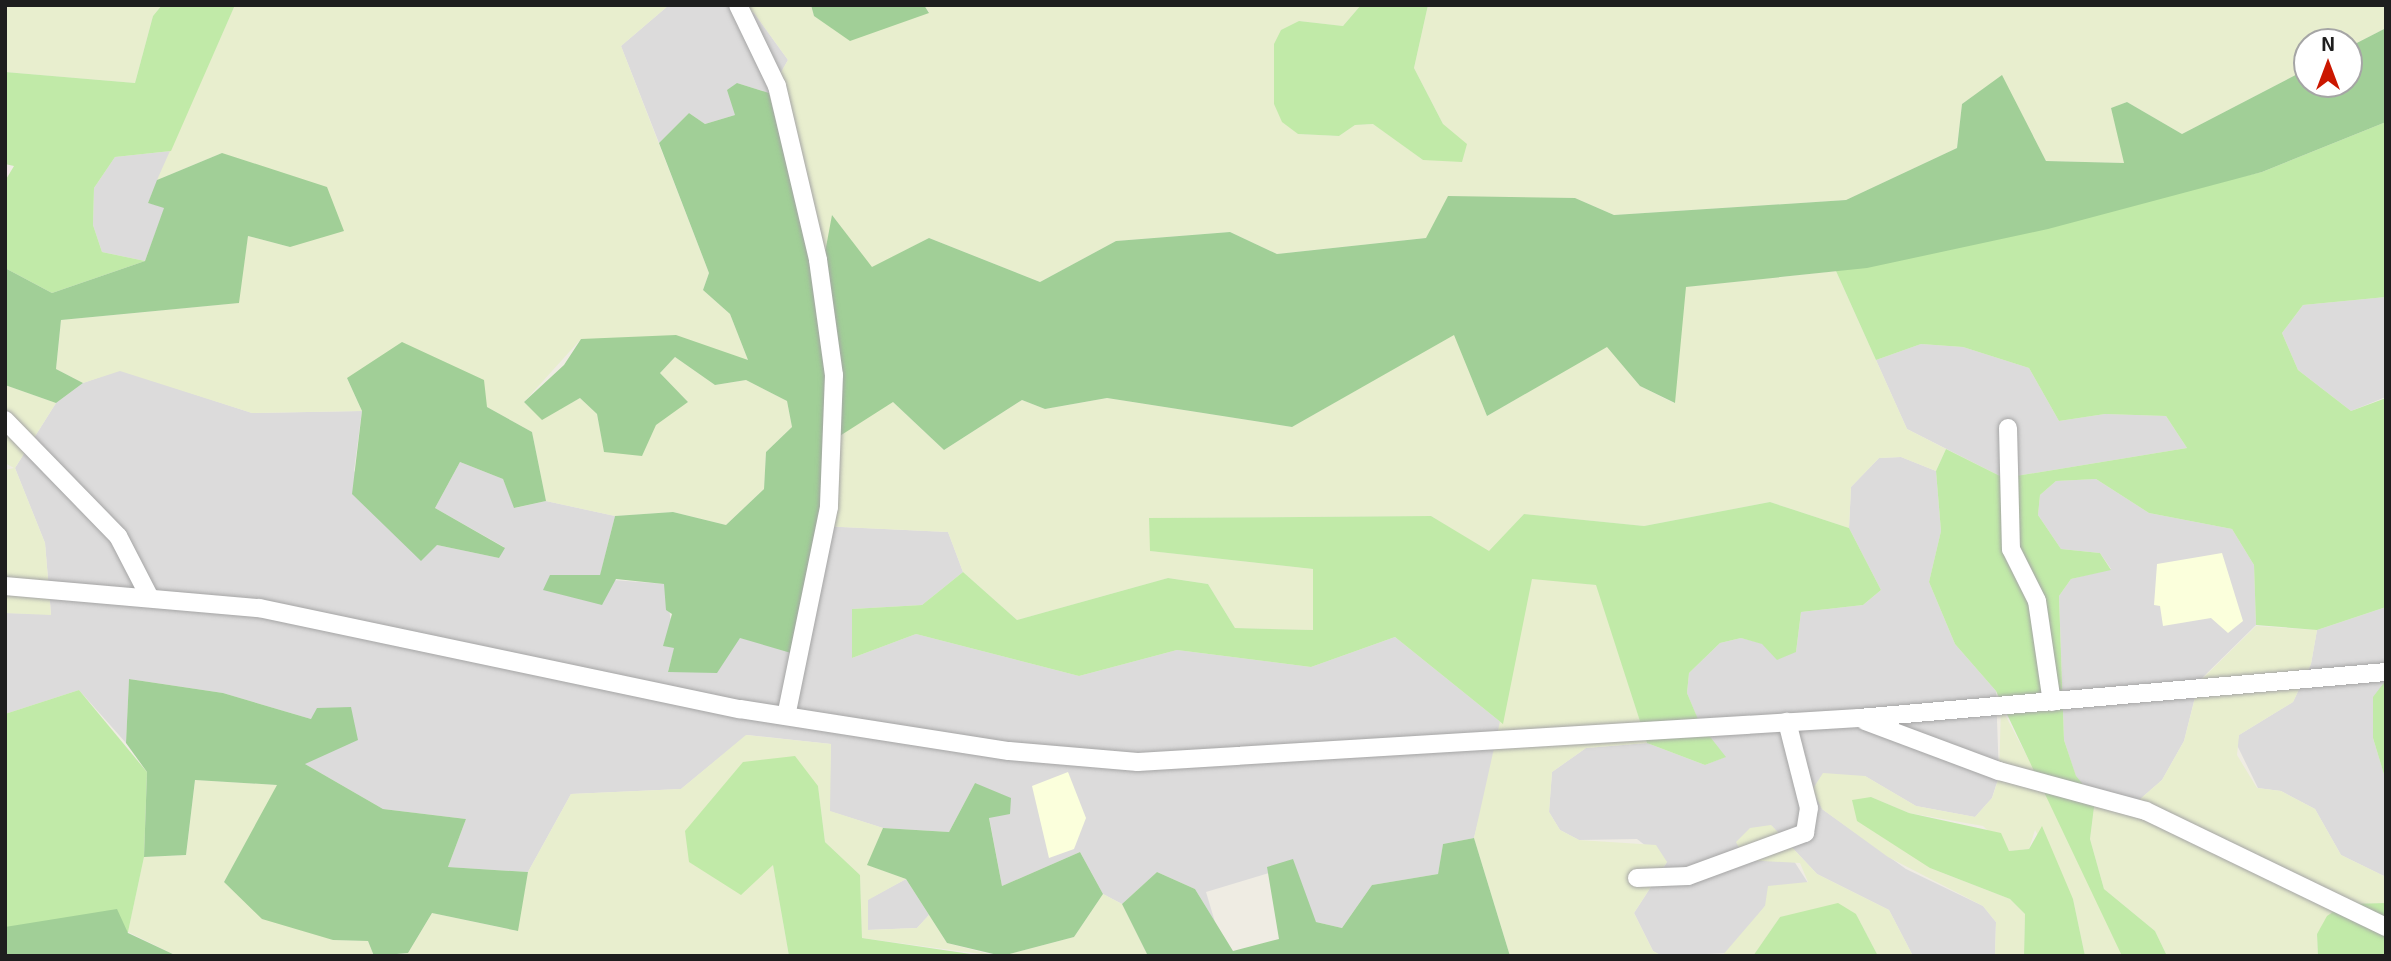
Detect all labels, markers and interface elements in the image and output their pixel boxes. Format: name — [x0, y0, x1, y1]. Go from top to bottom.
north arrow — [2293, 28, 2363, 98]
text: N — [2321, 32, 2335, 55]

